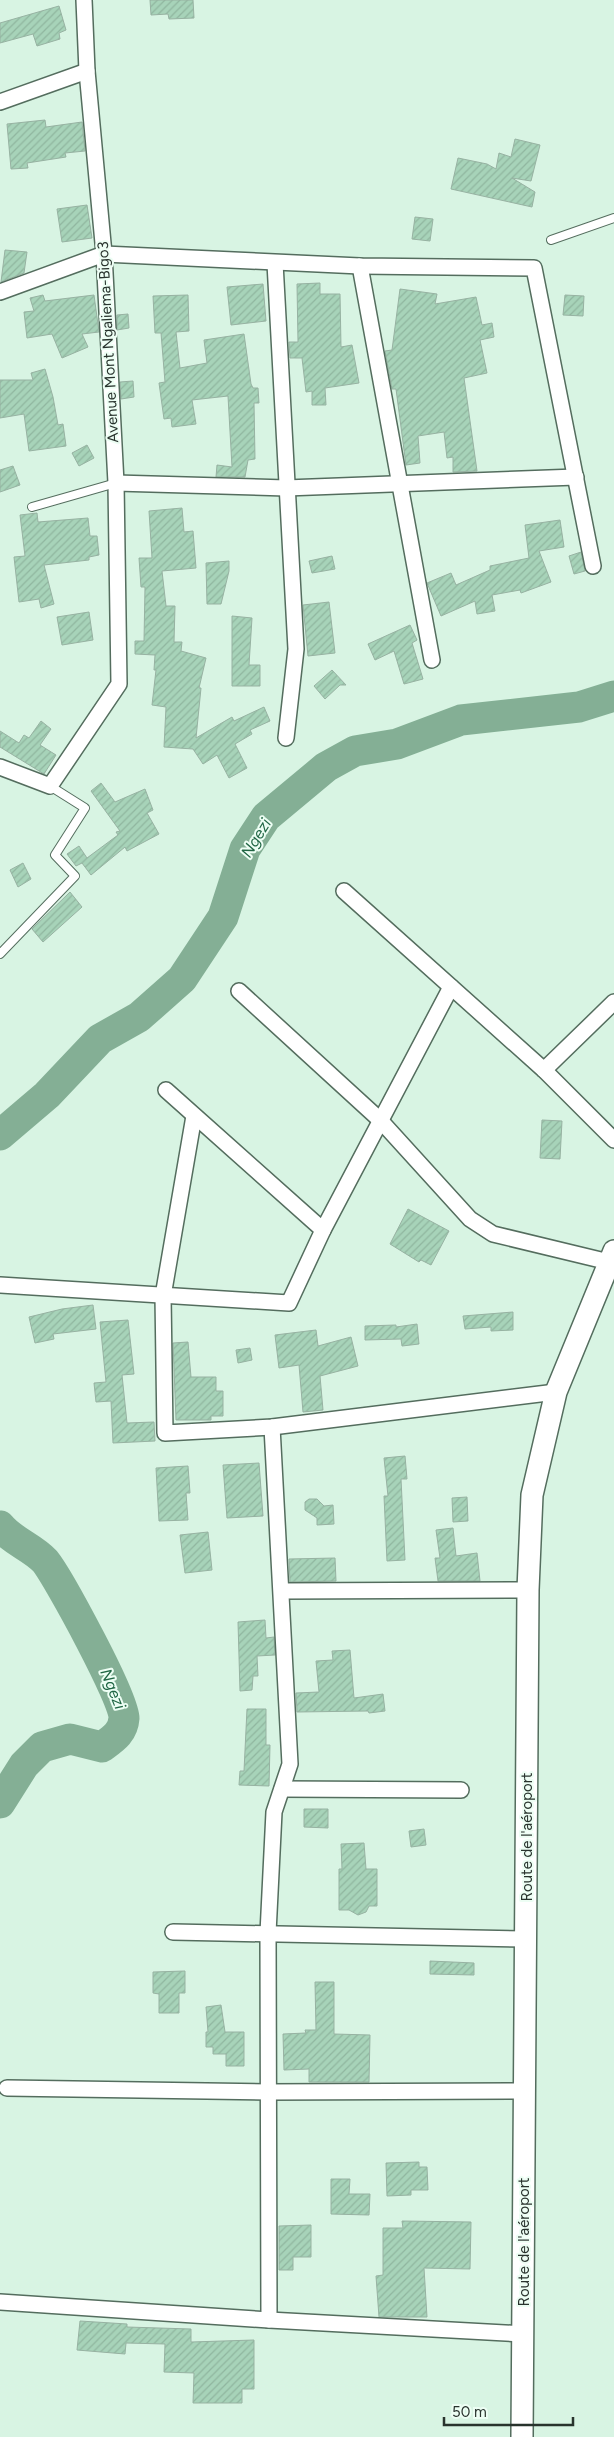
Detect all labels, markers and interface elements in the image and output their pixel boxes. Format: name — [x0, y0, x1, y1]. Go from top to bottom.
street label: Avenue Mont Ngaliema-Bigo3 — [94, 241, 122, 443]
water label: Ngezi — [237, 815, 275, 861]
water label: Ngezi — [96, 1666, 130, 1712]
street label: Route de l'aéroport — [518, 1772, 536, 1901]
street label: Route de l'aéroport — [515, 2177, 533, 2306]
scale bar — [444, 2394, 573, 2426]
text: 50 m — [452, 2403, 487, 2421]

